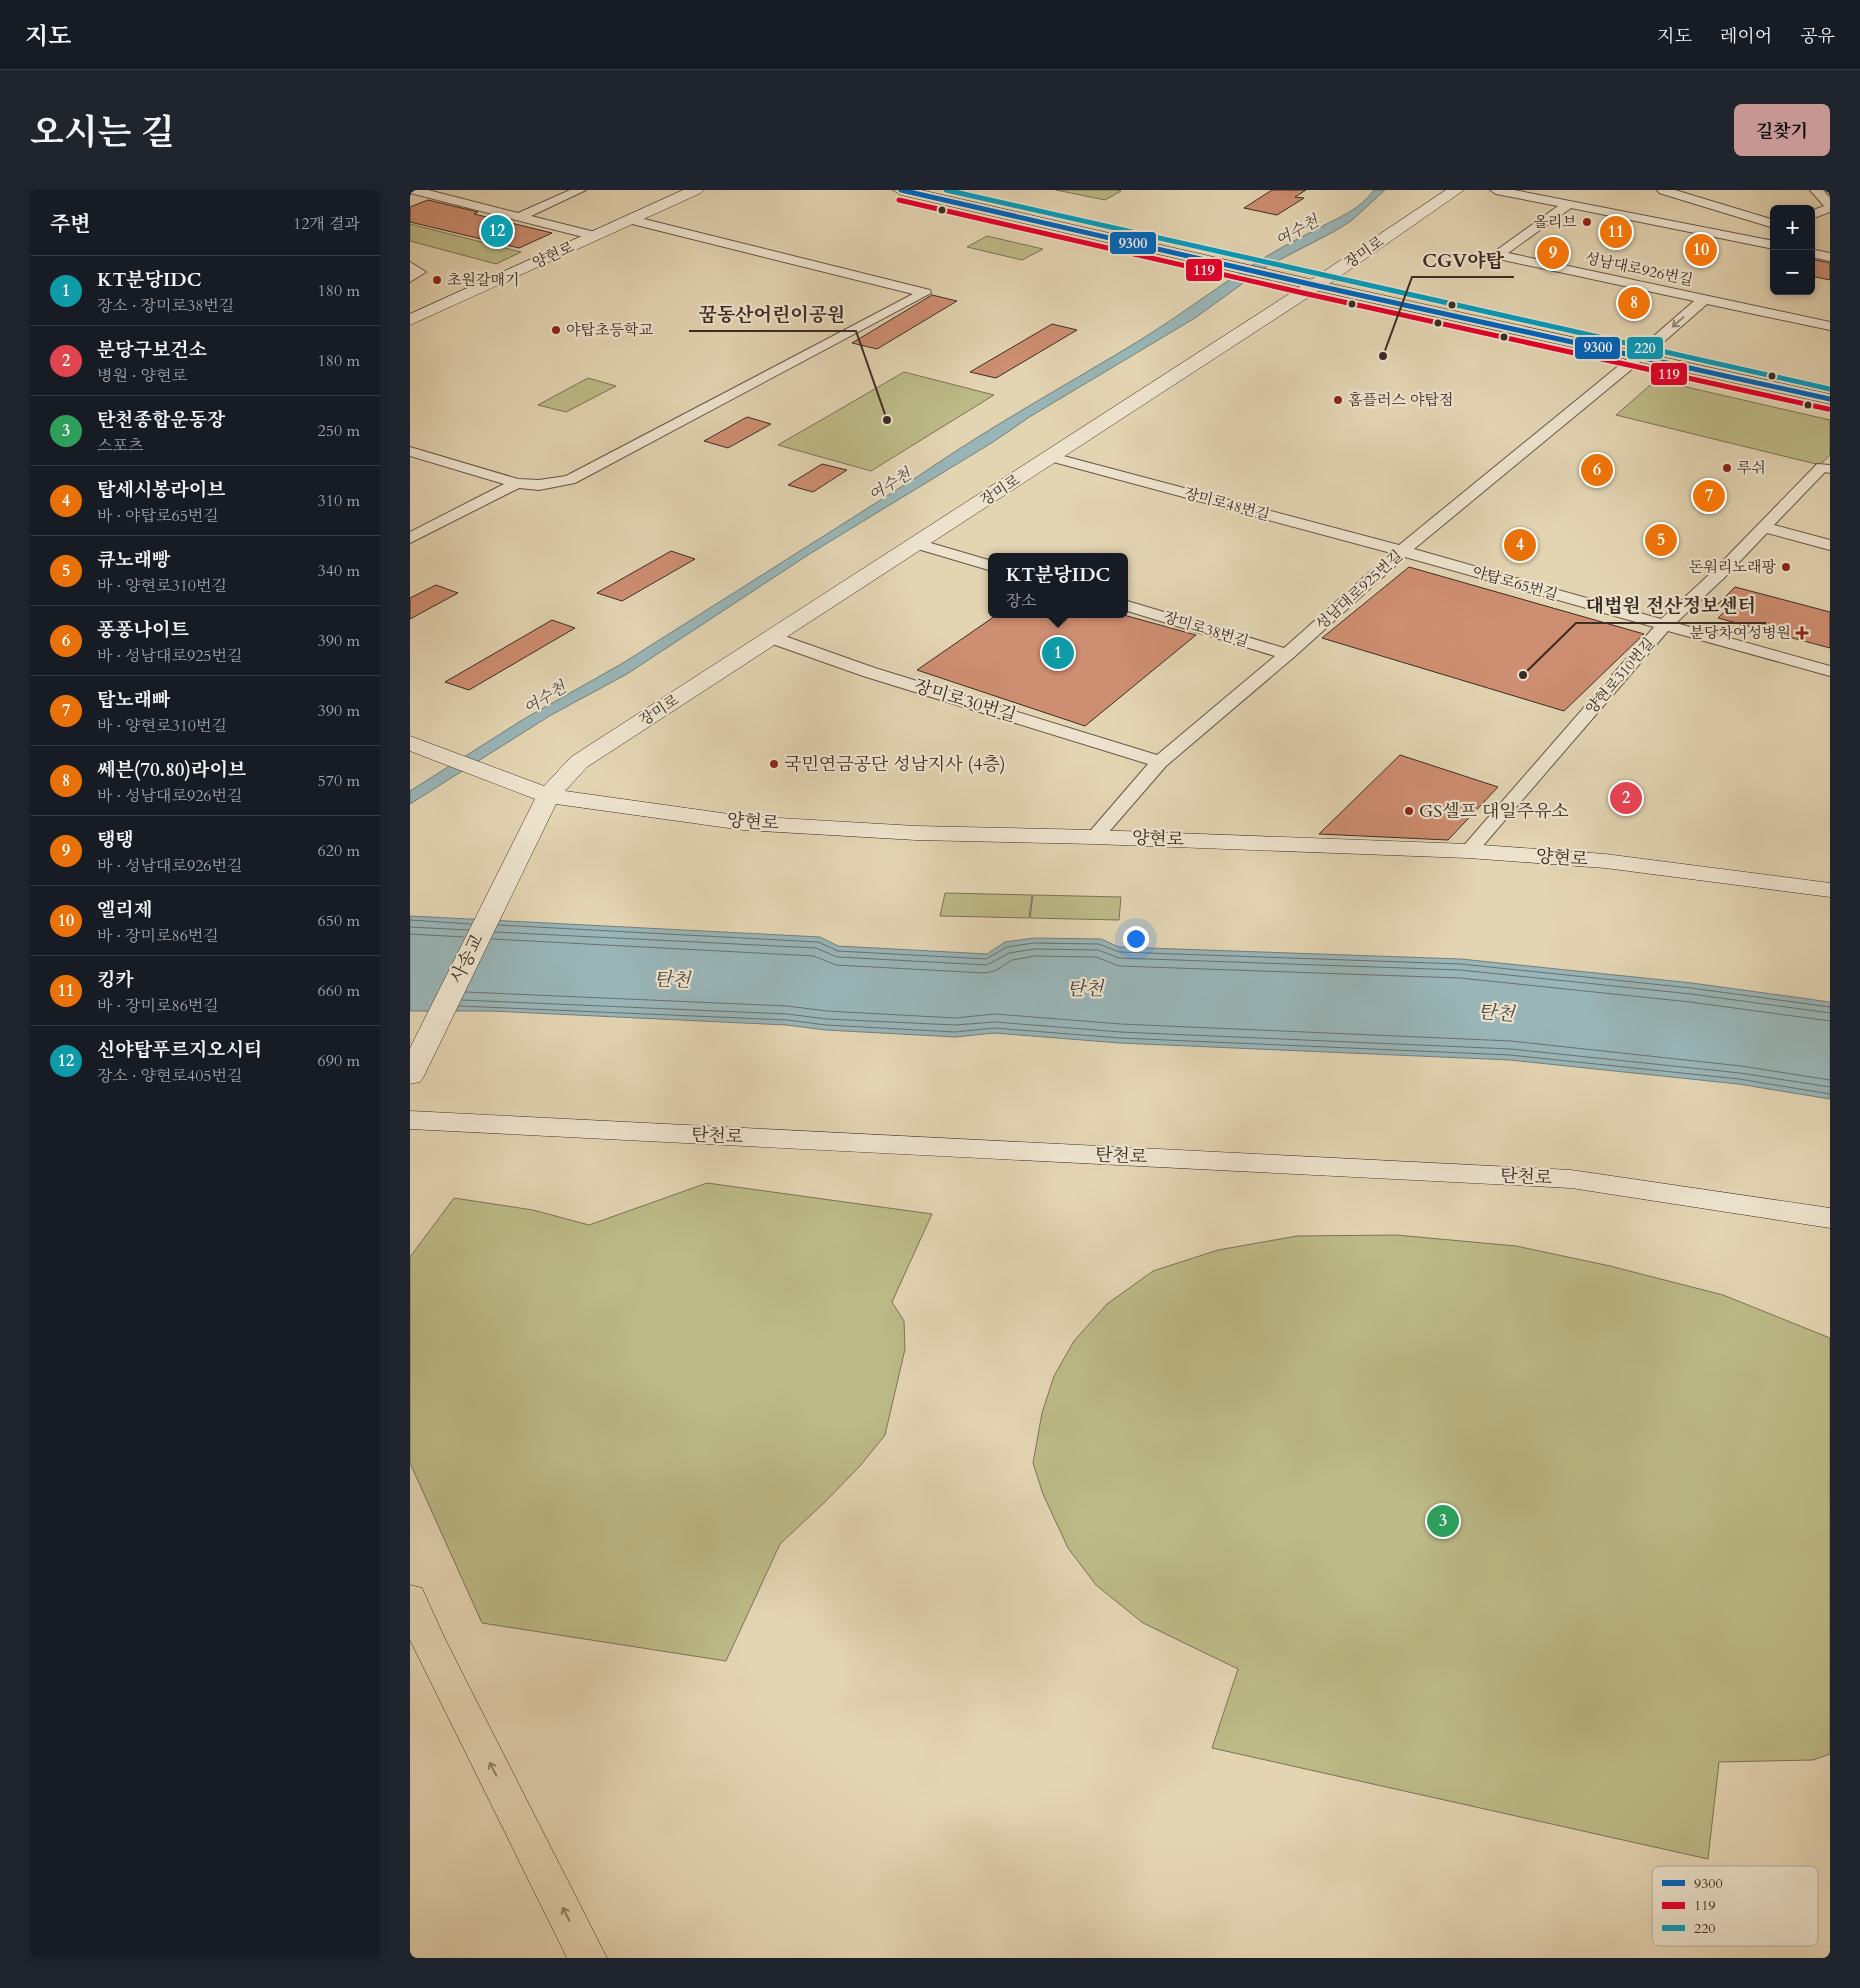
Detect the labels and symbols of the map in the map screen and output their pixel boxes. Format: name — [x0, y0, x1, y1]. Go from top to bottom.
unlabelled marker — [937, 205, 947, 215]
water label: 여수천 — [1271, 209, 1324, 252]
pin: 12 — [481, 212, 513, 250]
place label: 올리브 — [1534, 212, 1577, 232]
pin: 11 — [1600, 213, 1632, 251]
marker: 올리브 — [1581, 216, 1593, 228]
line badge: 9300 — [1109, 231, 1157, 255]
street label: 장미로 — [1340, 231, 1388, 273]
pin: 10 — [1685, 231, 1717, 269]
text: 9300 — [1119, 234, 1147, 253]
pin: 9 — [1537, 234, 1569, 272]
street label: 양현로 — [529, 237, 577, 273]
callout: CGV야탑 — [1412, 243, 1514, 277]
text: CGV야탑 — [1422, 248, 1504, 274]
street label: 성남대로926번길 — [1583, 248, 1695, 290]
line badge: 119 — [1185, 258, 1223, 282]
text: 119 — [1193, 261, 1215, 280]
place label: 초원갈매기 — [447, 270, 519, 290]
marker: 초원갈매기 — [431, 274, 443, 286]
pin: 8 — [1618, 284, 1650, 322]
callout: 꿈동산어린이공원 — [689, 297, 856, 331]
unlabelled marker — [1347, 299, 1357, 309]
unlabelled marker — [1447, 300, 1457, 310]
text: 꿈동산어린이공원 — [699, 302, 845, 328]
one-way arrow — [1672, 316, 1685, 328]
unlabelled marker — [1433, 318, 1443, 328]
place label: 야탑초등학교 — [566, 320, 653, 340]
marker: 야탑초등학교 — [550, 324, 562, 336]
unlabelled marker — [1499, 332, 1509, 342]
line badge: 9300 — [1574, 336, 1621, 360]
line badge: 220 — [1626, 336, 1664, 360]
text: 9300 — [1584, 338, 1612, 357]
text: 220 — [1634, 339, 1656, 358]
line badge: 119 — [1650, 362, 1688, 386]
text: 119 — [1658, 365, 1680, 384]
unlabelled marker — [1767, 371, 1777, 381]
place label: 홈플러스 야탑점 — [1348, 390, 1453, 410]
marker: 홈플러스 야탑점 — [1332, 394, 1344, 406]
unlabelled marker — [1803, 400, 1813, 410]
pin: 6 — [1581, 451, 1613, 489]
place label: 루쉬 — [1737, 458, 1766, 478]
marker: 루쉬 — [1721, 462, 1733, 474]
water label: 여수천 — [865, 463, 917, 507]
street label: 장미로 — [976, 470, 1024, 510]
pin: 7 — [1693, 477, 1725, 515]
street label: 장미로48번길 — [1182, 483, 1272, 525]
pin: 5 — [1645, 521, 1677, 559]
pin: 4 — [1504, 526, 1536, 564]
street label: 성남대로925번길 — [1311, 546, 1407, 634]
place label: 돈워리노래팡 — [1689, 557, 1776, 577]
street label: 야탑로65번길 — [1470, 561, 1560, 605]
marker: 돈워리노래팡 — [1780, 561, 1792, 573]
callout: 대법원 전산정보센터 — [1576, 589, 1766, 623]
text: 대법원 전산정보센터 — [1586, 593, 1756, 619]
street label: 장미로38번길 — [1161, 607, 1251, 651]
place label: 분당차여성병원 — [1690, 623, 1791, 643]
marker: 분당차여성병원 — [1795, 626, 1809, 640]
street label: 양현로310번길 — [1581, 633, 1659, 719]
pin: 1 — [1042, 634, 1074, 672]
street label: 장미로30번길 — [911, 674, 1019, 728]
water label: 여수천 — [520, 676, 572, 720]
street label: 장미로 — [635, 690, 683, 730]
place label: 국민연금공단 성남지사 (4층) — [784, 752, 1006, 777]
marker: 국민연금공단 성남지사 (4층) — [768, 758, 780, 770]
pin: 2 — [1610, 779, 1642, 817]
place label: GS셀프 대일주유소 — [1419, 799, 1569, 824]
marker: GS셀프 대일주유소 — [1403, 805, 1415, 817]
street label: 양현로 — [726, 808, 780, 836]
street label: 양현로 — [1131, 826, 1185, 852]
street label: 양현로 — [1535, 844, 1589, 872]
your location — [1123, 926, 1149, 952]
street label: 사송교 — [444, 930, 490, 988]
water label: 탄천 — [653, 966, 692, 994]
water label: 탄천 — [1067, 976, 1105, 1002]
water label: 탄천 — [1477, 998, 1517, 1028]
street label: 탄천로 — [690, 1122, 744, 1150]
street label: 탄천로 — [1094, 1142, 1148, 1170]
street label: 탄천로 — [1499, 1163, 1553, 1191]
pin: 3 — [1427, 1502, 1459, 1540]
one-way arrow — [487, 1762, 497, 1777]
legend — [1652, 1866, 1818, 1946]
text: 9300 — [1694, 1874, 1723, 1893]
text: 119 — [1694, 1896, 1716, 1915]
one-way arrow — [560, 1907, 570, 1922]
text: 220 — [1694, 1919, 1716, 1938]

